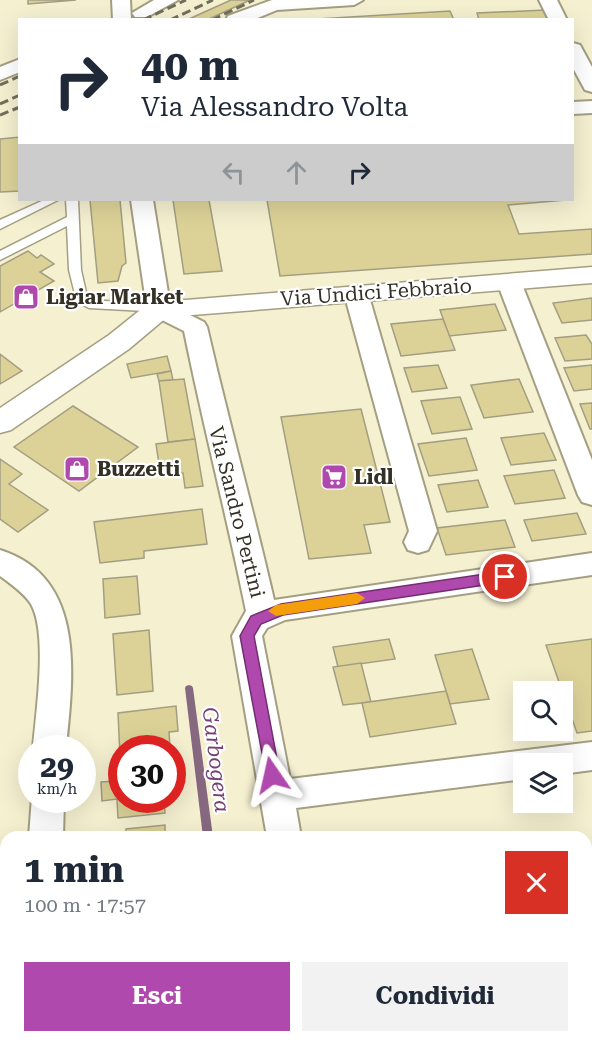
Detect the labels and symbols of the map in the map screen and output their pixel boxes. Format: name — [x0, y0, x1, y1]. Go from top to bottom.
street label: Via Undici Febbraio — [279, 273, 473, 311]
shop icon: Ligiar Market — [11, 282, 41, 312]
place label: Ligiar Market — [46, 285, 183, 309]
street label: Via Sandro Pertini — [204, 424, 270, 600]
shop icon: Buzzetti — [62, 454, 92, 484]
place label: Buzzetti — [97, 457, 180, 481]
supermarket icon: Lidl — [319, 462, 349, 492]
place label: Lidl — [354, 465, 394, 489]
pin — [479, 551, 530, 602]
water label: Garbogera — [198, 706, 234, 814]
speed limit sign: 30 — [108, 735, 186, 813]
position arrow — [240, 743, 304, 807]

